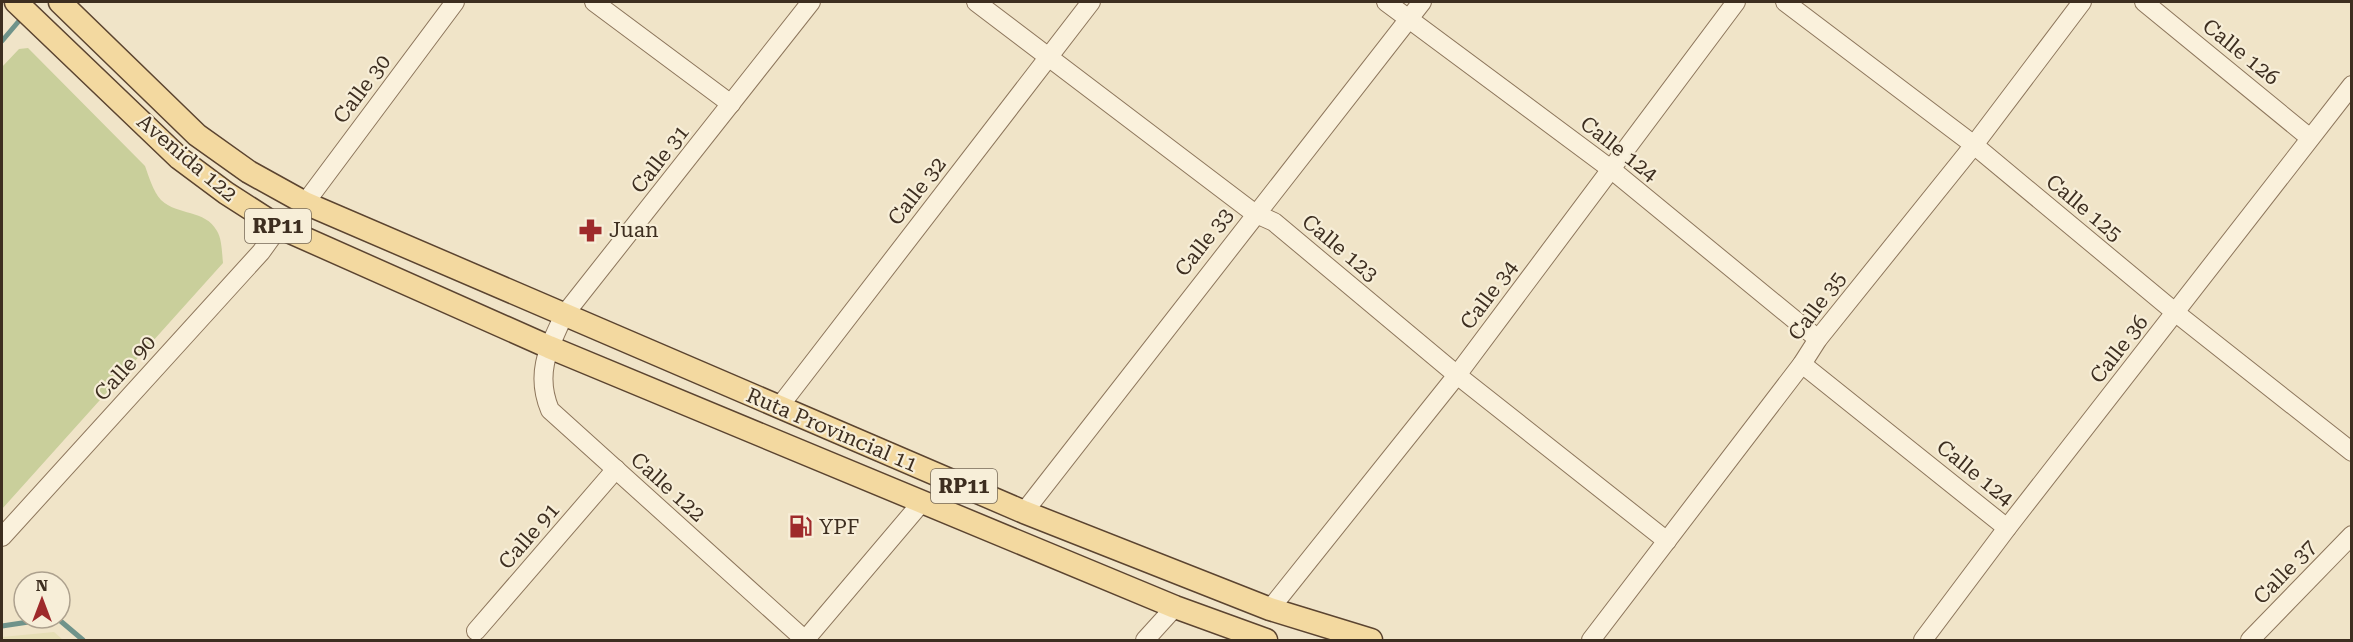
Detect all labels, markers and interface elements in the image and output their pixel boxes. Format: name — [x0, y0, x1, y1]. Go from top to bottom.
street label: Calle 126 — [2198, 14, 2284, 90]
street label: Calle 30 — [328, 50, 396, 128]
street label: Avenida 122 — [132, 109, 242, 207]
street label: Calle 124 — [1576, 111, 1663, 187]
street label: Calle 31 — [626, 120, 694, 198]
street label: Calle 32 — [883, 152, 951, 230]
street label: Calle 125 — [2041, 169, 2127, 247]
street label: Calle 33 — [1170, 203, 1238, 281]
road number: RP11 — [245, 209, 311, 243]
street label: Calle 123 — [1297, 209, 1383, 287]
pharmacy icon: Juan — [578, 217, 604, 243]
place label: Juan — [609, 218, 659, 242]
street label: Calle 34 — [1455, 256, 1523, 334]
street label: Calle 35 — [1783, 267, 1851, 345]
street label: Calle 36 — [2085, 310, 2153, 388]
street label: Calle 90 — [89, 330, 161, 406]
street label: Ruta Provincial 11 — [743, 383, 921, 477]
street label: Calle 124 — [1932, 435, 2018, 511]
street label: Calle 122 — [626, 447, 710, 527]
road number: RP11 — [931, 469, 997, 503]
street label: Calle 91 — [494, 498, 564, 574]
fuel station icon: YPF — [788, 514, 814, 540]
place label: YPF — [819, 515, 859, 539]
street label: Calle 37 — [2249, 535, 2322, 609]
north arrow — [12, 570, 72, 630]
text: N — [36, 576, 48, 595]

